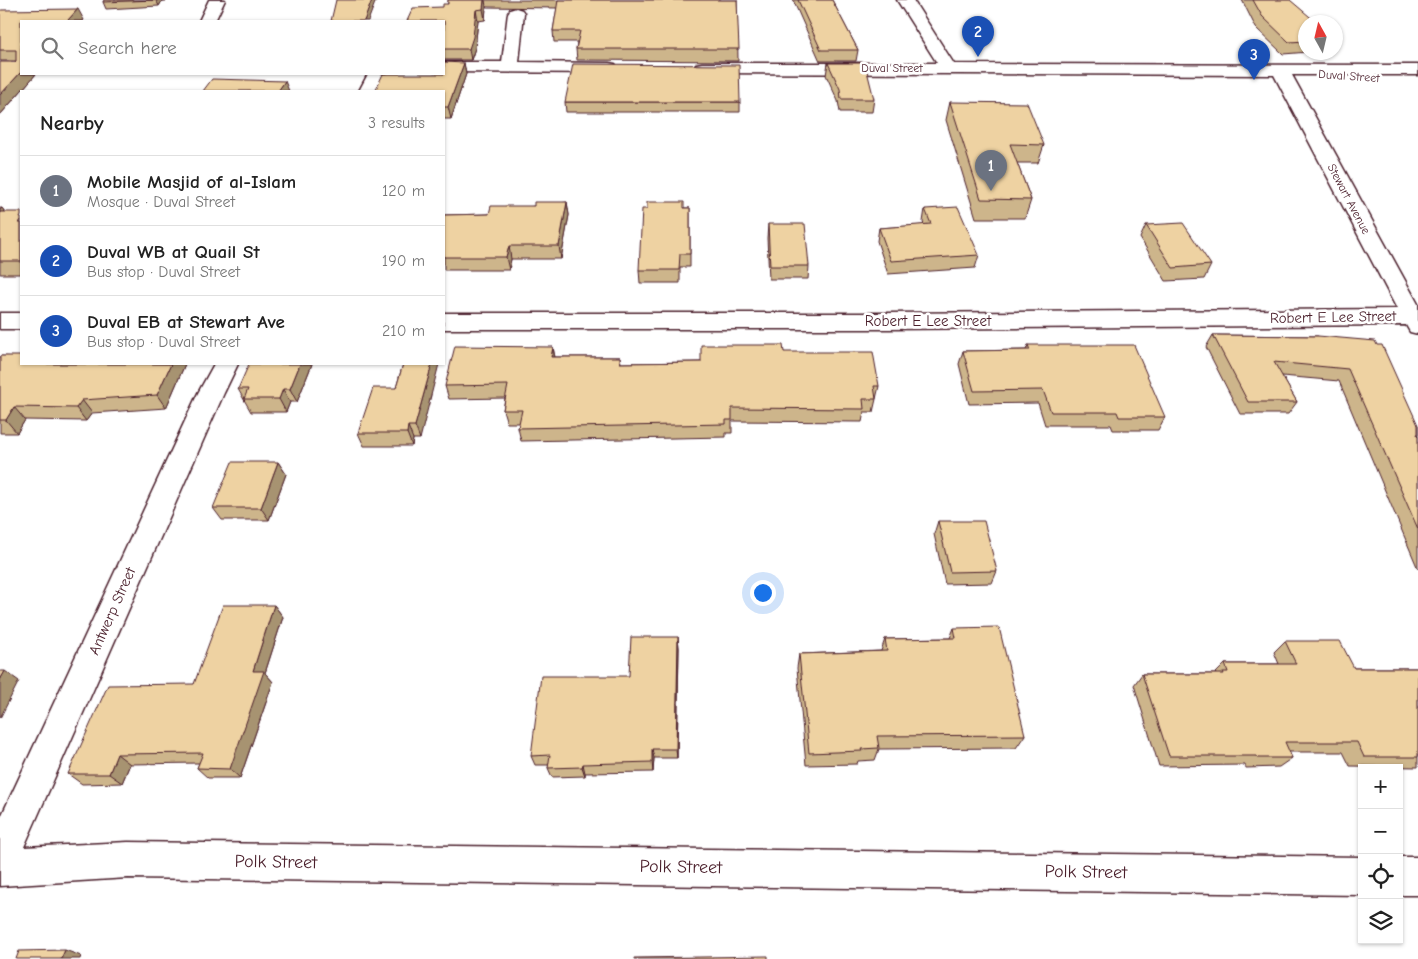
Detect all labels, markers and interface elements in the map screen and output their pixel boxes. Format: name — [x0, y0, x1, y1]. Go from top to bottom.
north arrow — [1298, 15, 1343, 60]
pin: 2 — [962, 16, 994, 57]
search box — [20, 20, 445, 75]
icon: search — [38, 34, 66, 62]
text: Search here — [78, 37, 177, 59]
pin: 3 — [1238, 39, 1270, 80]
street label: Duval Street — [861, 61, 923, 75]
street label: Duval Street — [1318, 67, 1381, 85]
text: Nearby — [40, 111, 104, 135]
text: 3 results — [368, 114, 425, 132]
pin: 1 — [975, 150, 1007, 191]
street label: Stewart Avenue — [1325, 161, 1373, 237]
text: Mobile Masjid of al-Islam — [87, 171, 296, 193]
text: 1 — [53, 182, 59, 200]
text: 120 m — [382, 182, 425, 200]
text: Mosque · Duval Street — [87, 193, 235, 211]
text: Duval WB at Quail St — [87, 241, 260, 263]
text: 2 — [52, 252, 60, 270]
text: 190 m — [382, 252, 425, 270]
text: Bus stop · Duval Street — [87, 263, 240, 281]
street label: Robert E Lee Street — [1270, 307, 1397, 327]
text: Duval EB at Stewart Ave — [87, 311, 285, 333]
street label: Robert E Lee Street — [865, 312, 992, 330]
text: 3 — [52, 322, 60, 340]
text: 210 m — [382, 322, 425, 340]
text: Bus stop · Duval Street — [87, 333, 240, 351]
street label: Antwerp Street — [85, 564, 140, 658]
your location — [750, 580, 776, 606]
map controls — [1358, 764, 1403, 944]
button: + — [1358, 764, 1403, 809]
button: − — [1358, 809, 1403, 854]
street label: Polk Street — [235, 851, 318, 873]
button: locate — [1358, 854, 1403, 899]
street label: Polk Street — [640, 856, 723, 878]
street label: Polk Street — [1045, 861, 1128, 883]
button: layers — [1358, 899, 1403, 944]

